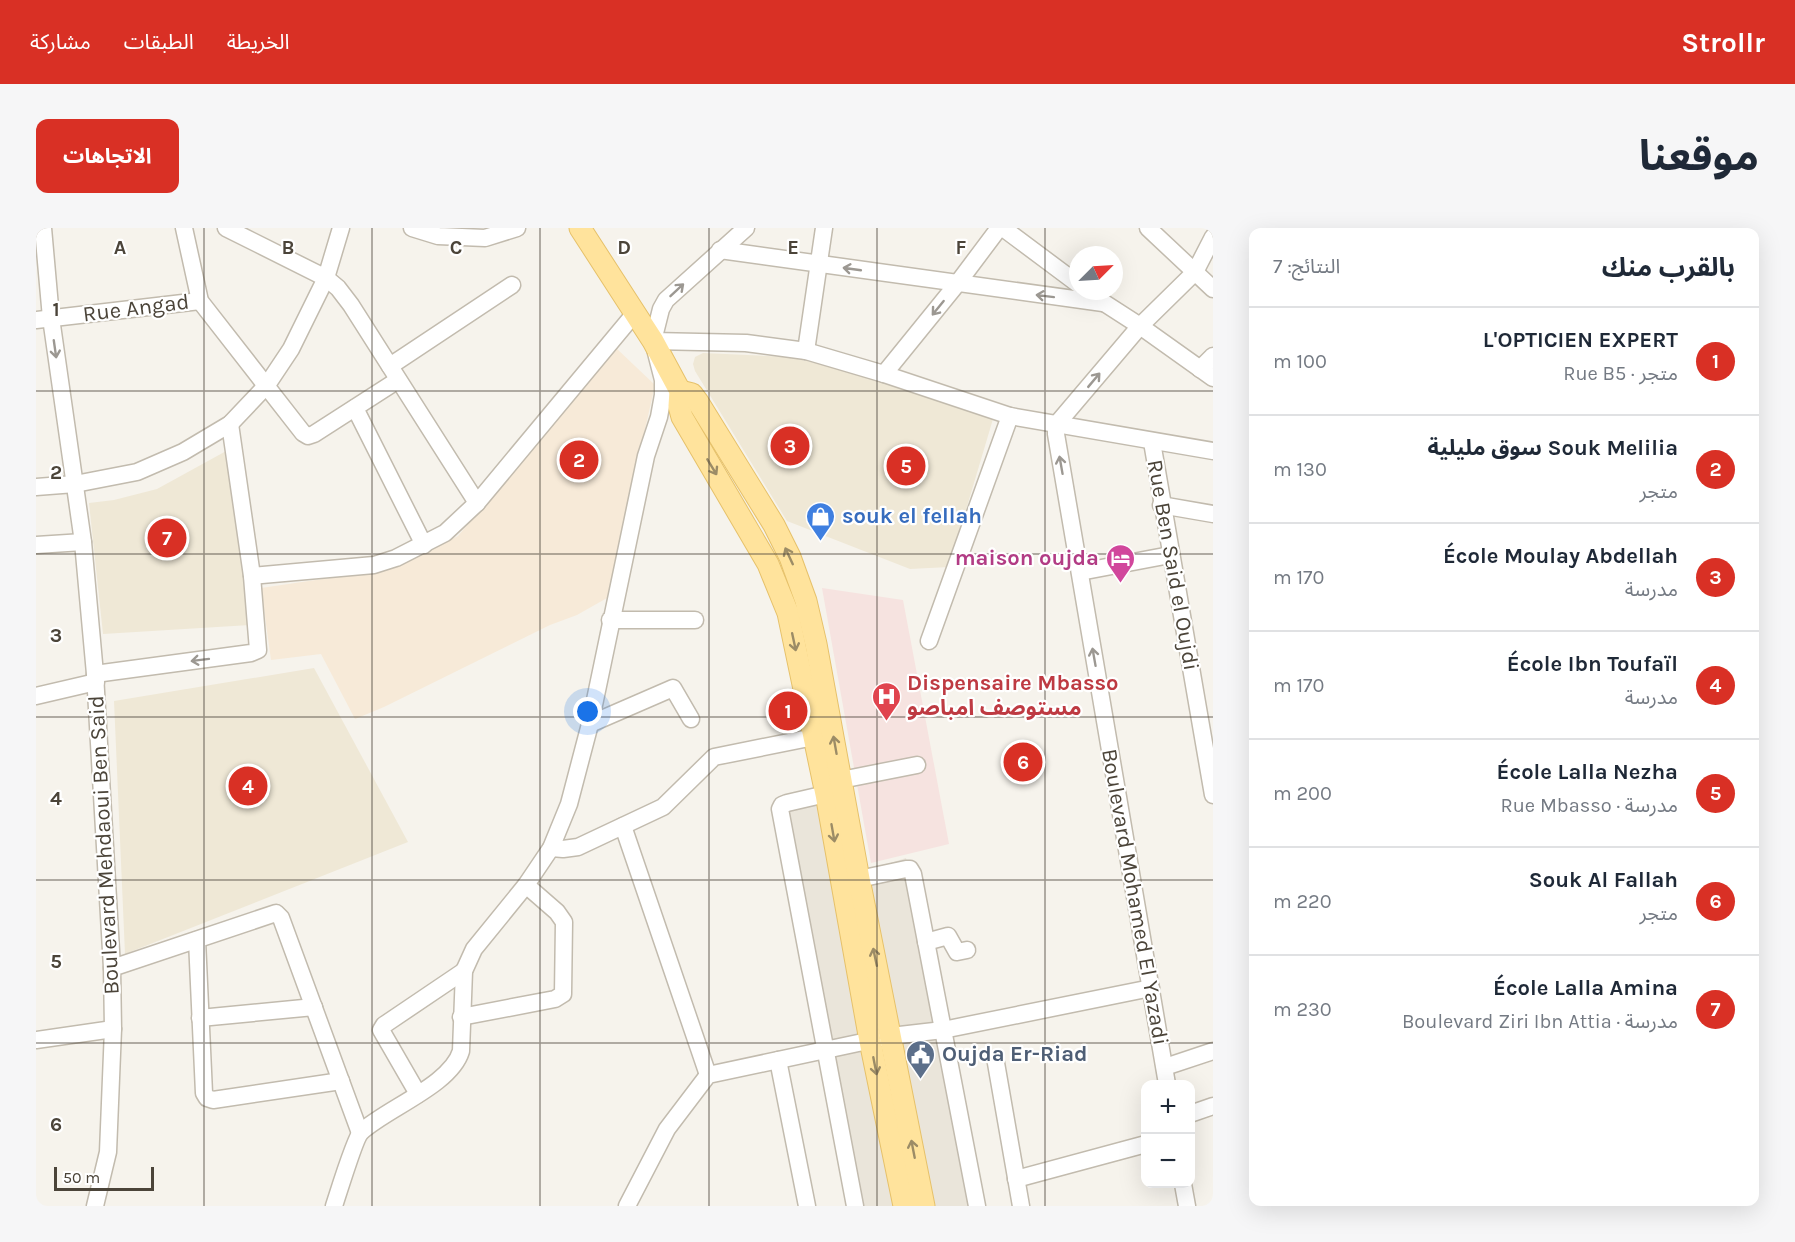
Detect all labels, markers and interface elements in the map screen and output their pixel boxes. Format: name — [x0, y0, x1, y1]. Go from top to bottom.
text: Strollr — [1681, 26, 1765, 59]
text: مشاركة — [30, 30, 91, 54]
text: الطبقات — [124, 30, 194, 54]
text: الخريطة — [227, 30, 290, 54]
button: الاتجاهات — [36, 119, 179, 193]
text: موقعنا — [1639, 131, 1759, 181]
text: A — [114, 236, 127, 259]
text: B — [282, 236, 294, 259]
text: C — [450, 236, 462, 259]
text: D — [617, 236, 631, 259]
text: E — [787, 236, 799, 259]
text: F — [956, 236, 967, 259]
north arrow — [1069, 246, 1123, 300]
text: بالقرب منك — [1602, 252, 1735, 283]
text: النتائج: 7 — [1273, 255, 1340, 278]
one-way arrow — [843, 264, 862, 275]
one-way arrow — [669, 283, 684, 297]
street label: Rue Angad — [81, 289, 191, 327]
one-way arrow — [1036, 290, 1056, 301]
text: 1 — [52, 298, 60, 321]
one-way arrow — [931, 300, 944, 316]
text: L'OPTICIEN EXPERT — [1483, 327, 1678, 353]
one-way arrow — [50, 338, 61, 358]
text: 100 m — [1273, 350, 1327, 373]
text: 1 — [1712, 350, 1719, 373]
text: متجر · Rue B5 — [1563, 362, 1678, 385]
one-way arrow — [1087, 373, 1101, 388]
pin: 3 — [770, 424, 810, 468]
text: Souk Melilia سوق مليلية — [1428, 435, 1678, 461]
pin: 2 — [560, 438, 598, 482]
pin: 5 — [886, 444, 926, 488]
one-way arrow — [1055, 456, 1066, 475]
one-way arrow — [706, 458, 718, 475]
street label: Rue Ben Said el Oujdi — [1142, 458, 1204, 672]
text: 130 m — [1273, 458, 1327, 481]
text: 2 — [1709, 458, 1722, 481]
text: 2 — [50, 461, 62, 484]
text: متجر — [1639, 480, 1678, 503]
shop icon: souk el fellah — [805, 500, 837, 542]
place label: souk el fellah — [842, 503, 982, 529]
pin: 7 — [148, 516, 186, 560]
hotel icon: maison oujda — [1104, 542, 1136, 584]
text: École Moulay Abdellah — [1443, 543, 1678, 569]
place label: maison oujda — [955, 545, 1099, 571]
one-way arrow — [783, 548, 794, 566]
text: 170 m — [1273, 566, 1324, 589]
text: 3 — [1709, 566, 1722, 589]
text: مدرسة — [1625, 578, 1678, 601]
text: 3 — [50, 624, 62, 647]
one-way arrow — [789, 632, 800, 651]
one-way arrow — [1089, 648, 1100, 668]
text: École Ibn Toufaïl — [1507, 651, 1678, 677]
one-way arrow — [191, 654, 211, 665]
place label: Dispensaire Mbasso مستوصف امباصو — [907, 670, 1119, 721]
text: 170 m — [1273, 674, 1324, 697]
text: 4 — [1710, 674, 1721, 697]
hospital icon: Dispensaire Mbasso مستوصف امباصو — [870, 680, 902, 722]
text: مدرسة — [1625, 686, 1678, 709]
pin: 1 — [768, 688, 807, 734]
street label: Boulevard Mehdaoui Ben Said — [83, 695, 125, 995]
your location — [573, 697, 602, 726]
one-way arrow — [829, 736, 840, 756]
pin: 6 — [1004, 740, 1042, 784]
street label: Boulevard Mohamed El Yazadi — [1096, 747, 1174, 1047]
text: École Lalla Nezha — [1497, 759, 1678, 785]
pin: 4 — [228, 764, 268, 808]
text: 200 m — [1273, 782, 1332, 805]
text: 5 — [1710, 782, 1721, 805]
text: 4 — [50, 787, 62, 810]
text: مدرسة · Rue Mbasso — [1501, 794, 1678, 817]
one-way arrow — [827, 823, 838, 843]
text: Souk Al Fallah — [1529, 867, 1678, 893]
text: 220 m — [1273, 890, 1332, 913]
text: 6 — [1709, 890, 1722, 913]
text: متجر — [1639, 902, 1678, 925]
one-way arrow — [869, 948, 880, 968]
text: 5 — [50, 950, 62, 973]
text: École Lalla Amina — [1493, 975, 1678, 1001]
text: 230 m — [1273, 998, 1332, 1021]
text: 7 — [1711, 998, 1720, 1021]
text: مدرسة · Boulevard Ziri Ibn Attia — [1402, 1010, 1678, 1033]
public building icon: Oujda Er-Riad — [905, 1038, 937, 1080]
place label: Oujda Er-Riad — [942, 1041, 1088, 1067]
one-way arrow — [870, 1056, 881, 1076]
map controls — [1141, 1080, 1195, 1188]
button: + — [1141, 1080, 1195, 1134]
text: 6 — [50, 1113, 62, 1136]
button: − — [1141, 1134, 1195, 1188]
one-way arrow — [907, 1139, 918, 1159]
scale bar — [54, 1164, 154, 1192]
text: 50 m — [63, 1168, 100, 1187]

